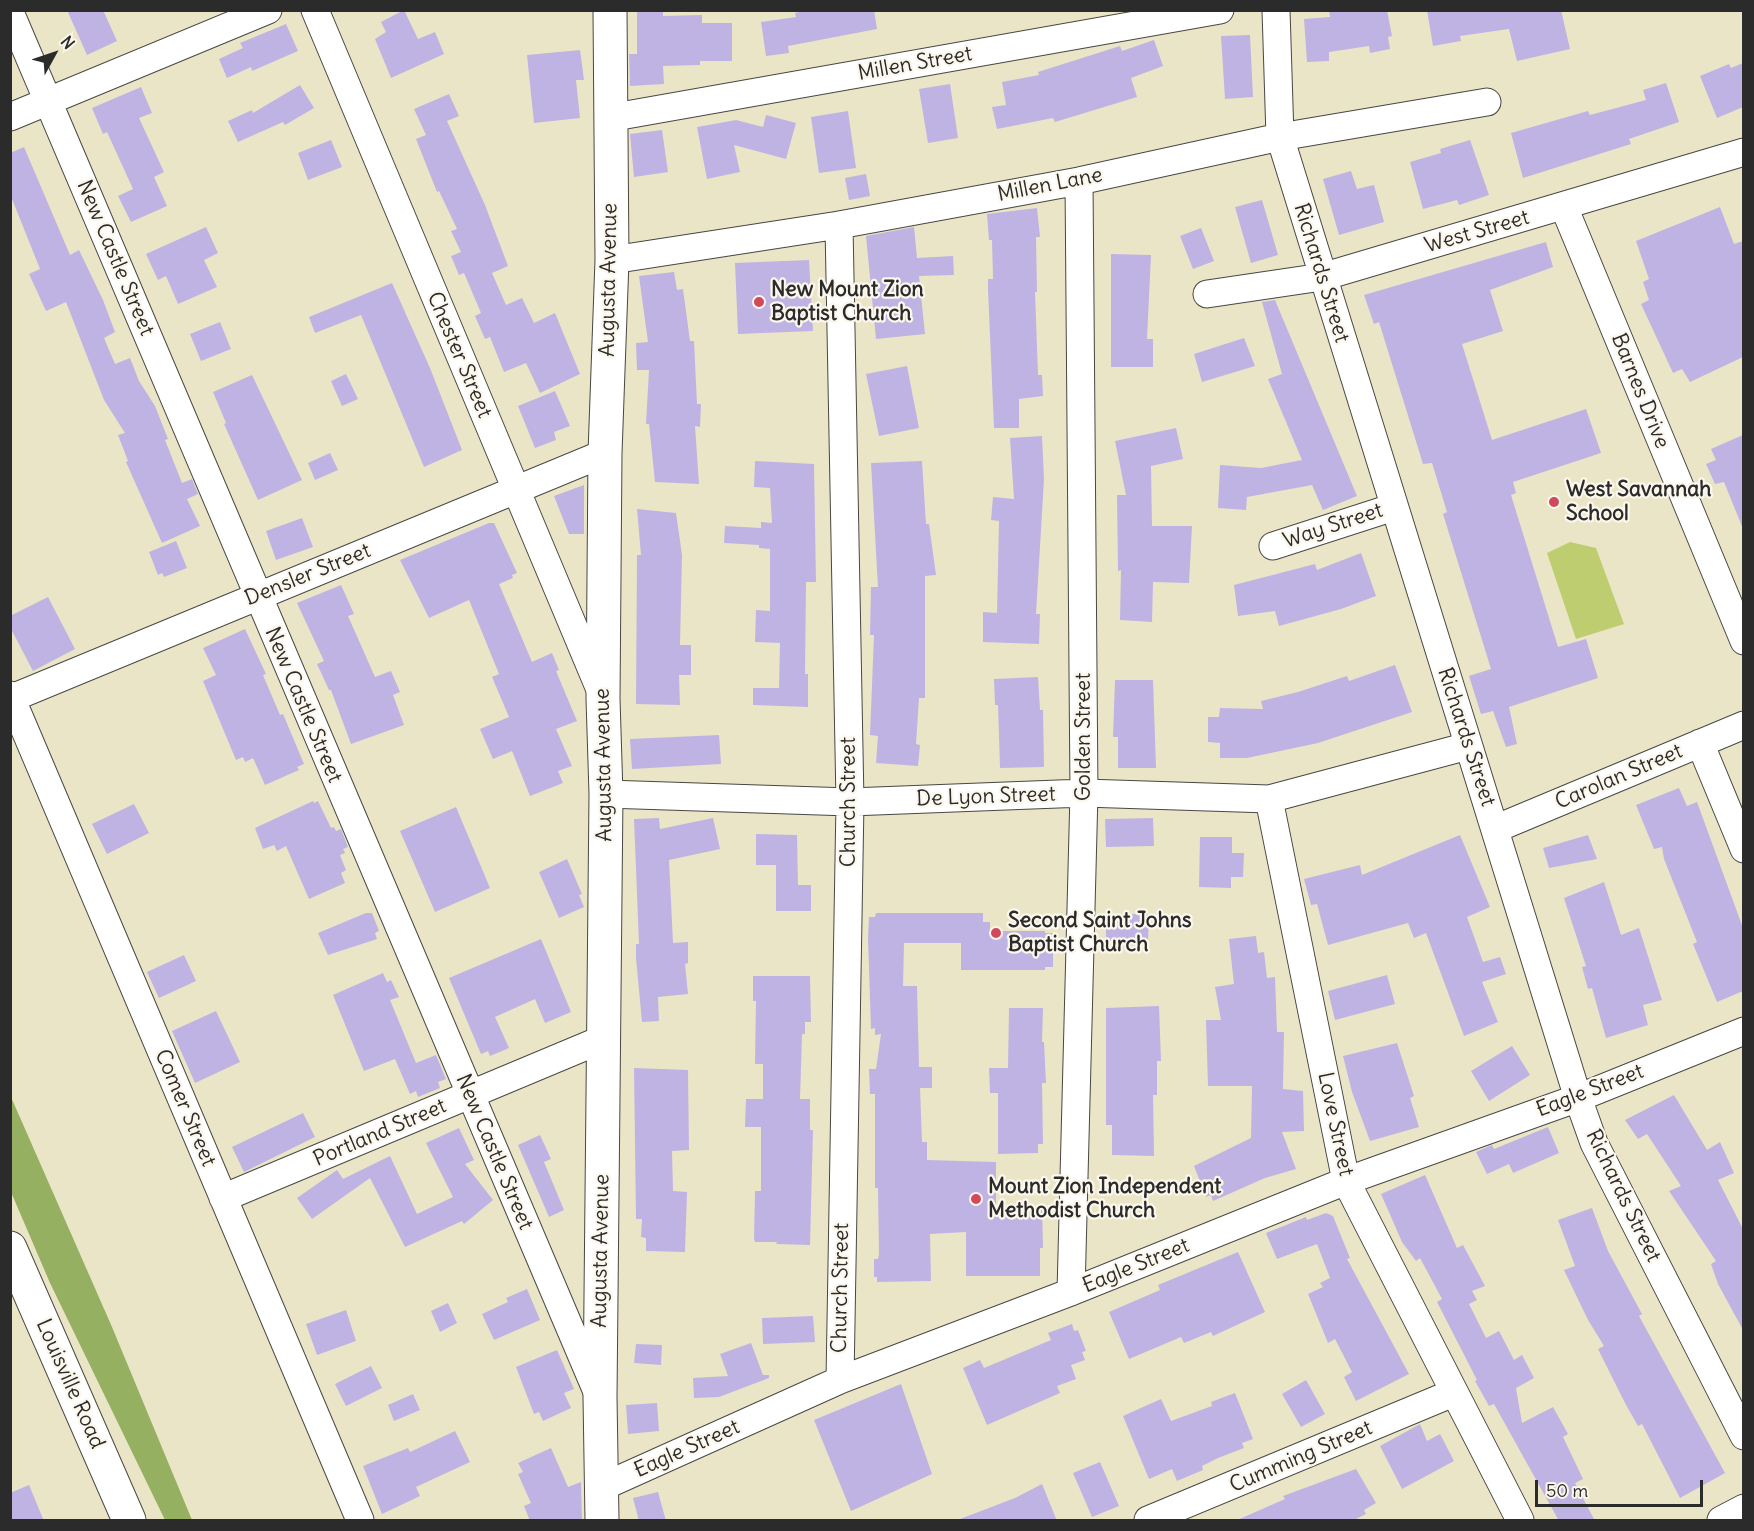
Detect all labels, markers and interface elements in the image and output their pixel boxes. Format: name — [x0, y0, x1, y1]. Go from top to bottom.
north arrow — [24, 24, 84, 84]
text: N — [57, 32, 79, 53]
street label: Millen Street — [856, 42, 974, 86]
street label: Millen Lane — [995, 162, 1105, 208]
street label: New Castle Street — [71, 176, 159, 340]
street label: Richards Street — [1288, 200, 1354, 346]
street label: Augusta Avenue — [595, 203, 623, 357]
street label: West Street — [1422, 205, 1532, 259]
place label: New Mount Zion Baptist Church — [771, 277, 924, 327]
street label: Chester Street — [421, 288, 497, 422]
marker: New Mount Zion Baptist Church — [752, 295, 766, 309]
street label: Barnes Drive — [1605, 330, 1675, 452]
place label: West Savannah School — [1566, 477, 1711, 527]
marker: West Savannah School — [1547, 495, 1561, 509]
street label: Way Street — [1280, 498, 1386, 554]
street label: Densler Street — [241, 538, 375, 612]
street label: New Castle Street — [259, 623, 347, 787]
street label: Richards Street — [1432, 665, 1500, 809]
street label: Golden Street — [1071, 673, 1097, 801]
street label: Augusta Avenue — [590, 688, 618, 842]
street label: Church Street — [836, 737, 862, 867]
street label: Carolan Street — [1552, 739, 1686, 815]
street label: De Lyon Street — [916, 782, 1056, 812]
place label: Second Saint Johns Baptist Church — [1008, 908, 1191, 958]
marker: Second Saint Johns Baptist Church — [989, 926, 1003, 940]
street label: Comer Street — [149, 1046, 221, 1170]
street label: Eagle Street — [1533, 1059, 1647, 1123]
street label: New Castle Street — [450, 1070, 538, 1234]
street label: Love Street — [1312, 1070, 1358, 1178]
street label: Portland Street — [310, 1094, 450, 1172]
street label: Richards Street — [1580, 1126, 1666, 1266]
street label: Augusta Avenue — [587, 1174, 615, 1328]
place label: Mount Zion Independent Methodist Church — [988, 1174, 1221, 1224]
marker: Mount Zion Independent Methodist Church — [969, 1192, 983, 1206]
street label: Church Street — [827, 1223, 855, 1353]
street label: Eagle Street — [1079, 1233, 1193, 1299]
street label: Louisville Road — [30, 1315, 110, 1453]
street label: Eagle Street — [630, 1415, 744, 1483]
street label: Cumming Street — [1226, 1416, 1376, 1498]
scale bar — [1538, 1468, 1706, 1506]
text: 50 m — [1546, 1479, 1588, 1502]

